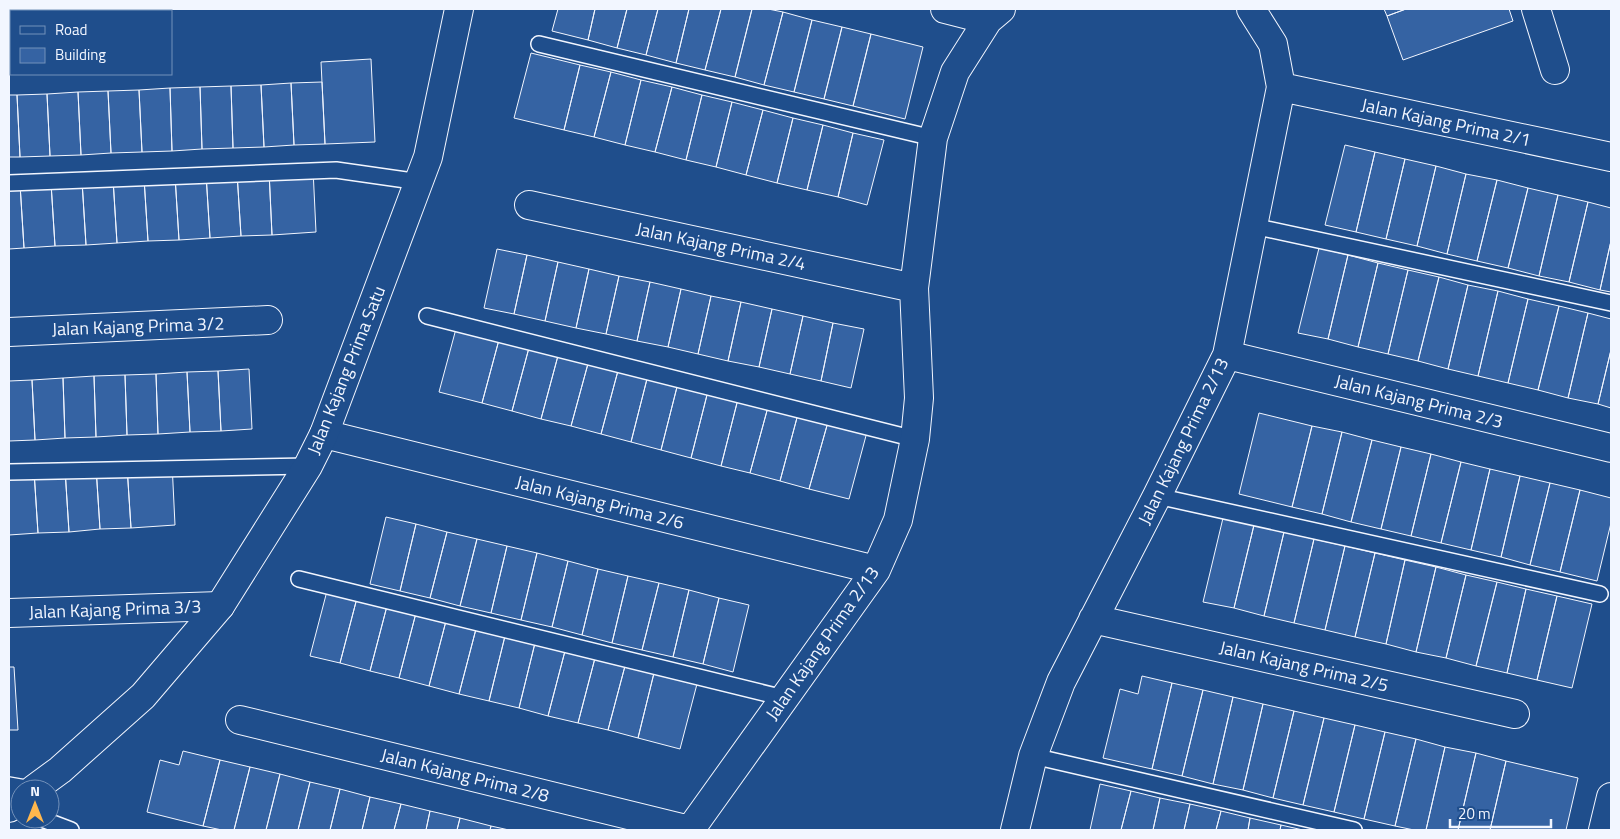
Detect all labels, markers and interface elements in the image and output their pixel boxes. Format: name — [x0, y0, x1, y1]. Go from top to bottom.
legend — [10, 10, 172, 75]
text: Road — [55, 18, 87, 41]
text: Building — [55, 43, 106, 66]
street label: Jalan Kajang Prima 2/1 — [1359, 91, 1533, 153]
street label: Jalan Kajang Prima 2/4 — [634, 215, 808, 277]
street label: Jalan Kajang Prima Satu — [300, 282, 392, 458]
street label: Jalan Kajang Prima 3/2 — [51, 309, 225, 343]
street label: Jalan Kajang Prima 2/13 — [1131, 353, 1235, 529]
street label: Jalan Kajang Prima 2/3 — [1332, 367, 1506, 435]
street label: Jalan Kajang Prima 2/6 — [513, 468, 687, 536]
street label: Jalan Kajang Prima 2/13 — [759, 560, 885, 726]
street label: Jalan Kajang Prima 3/3 — [28, 592, 202, 626]
street label: Jalan Kajang Prima 2/5 — [1217, 633, 1391, 699]
street label: Jalan Kajang Prima 2/8 — [378, 741, 552, 809]
north arrow — [10, 779, 60, 829]
text: N — [30, 780, 40, 801]
scale bar — [1450, 796, 1551, 828]
text: 20 m — [1458, 802, 1491, 825]

